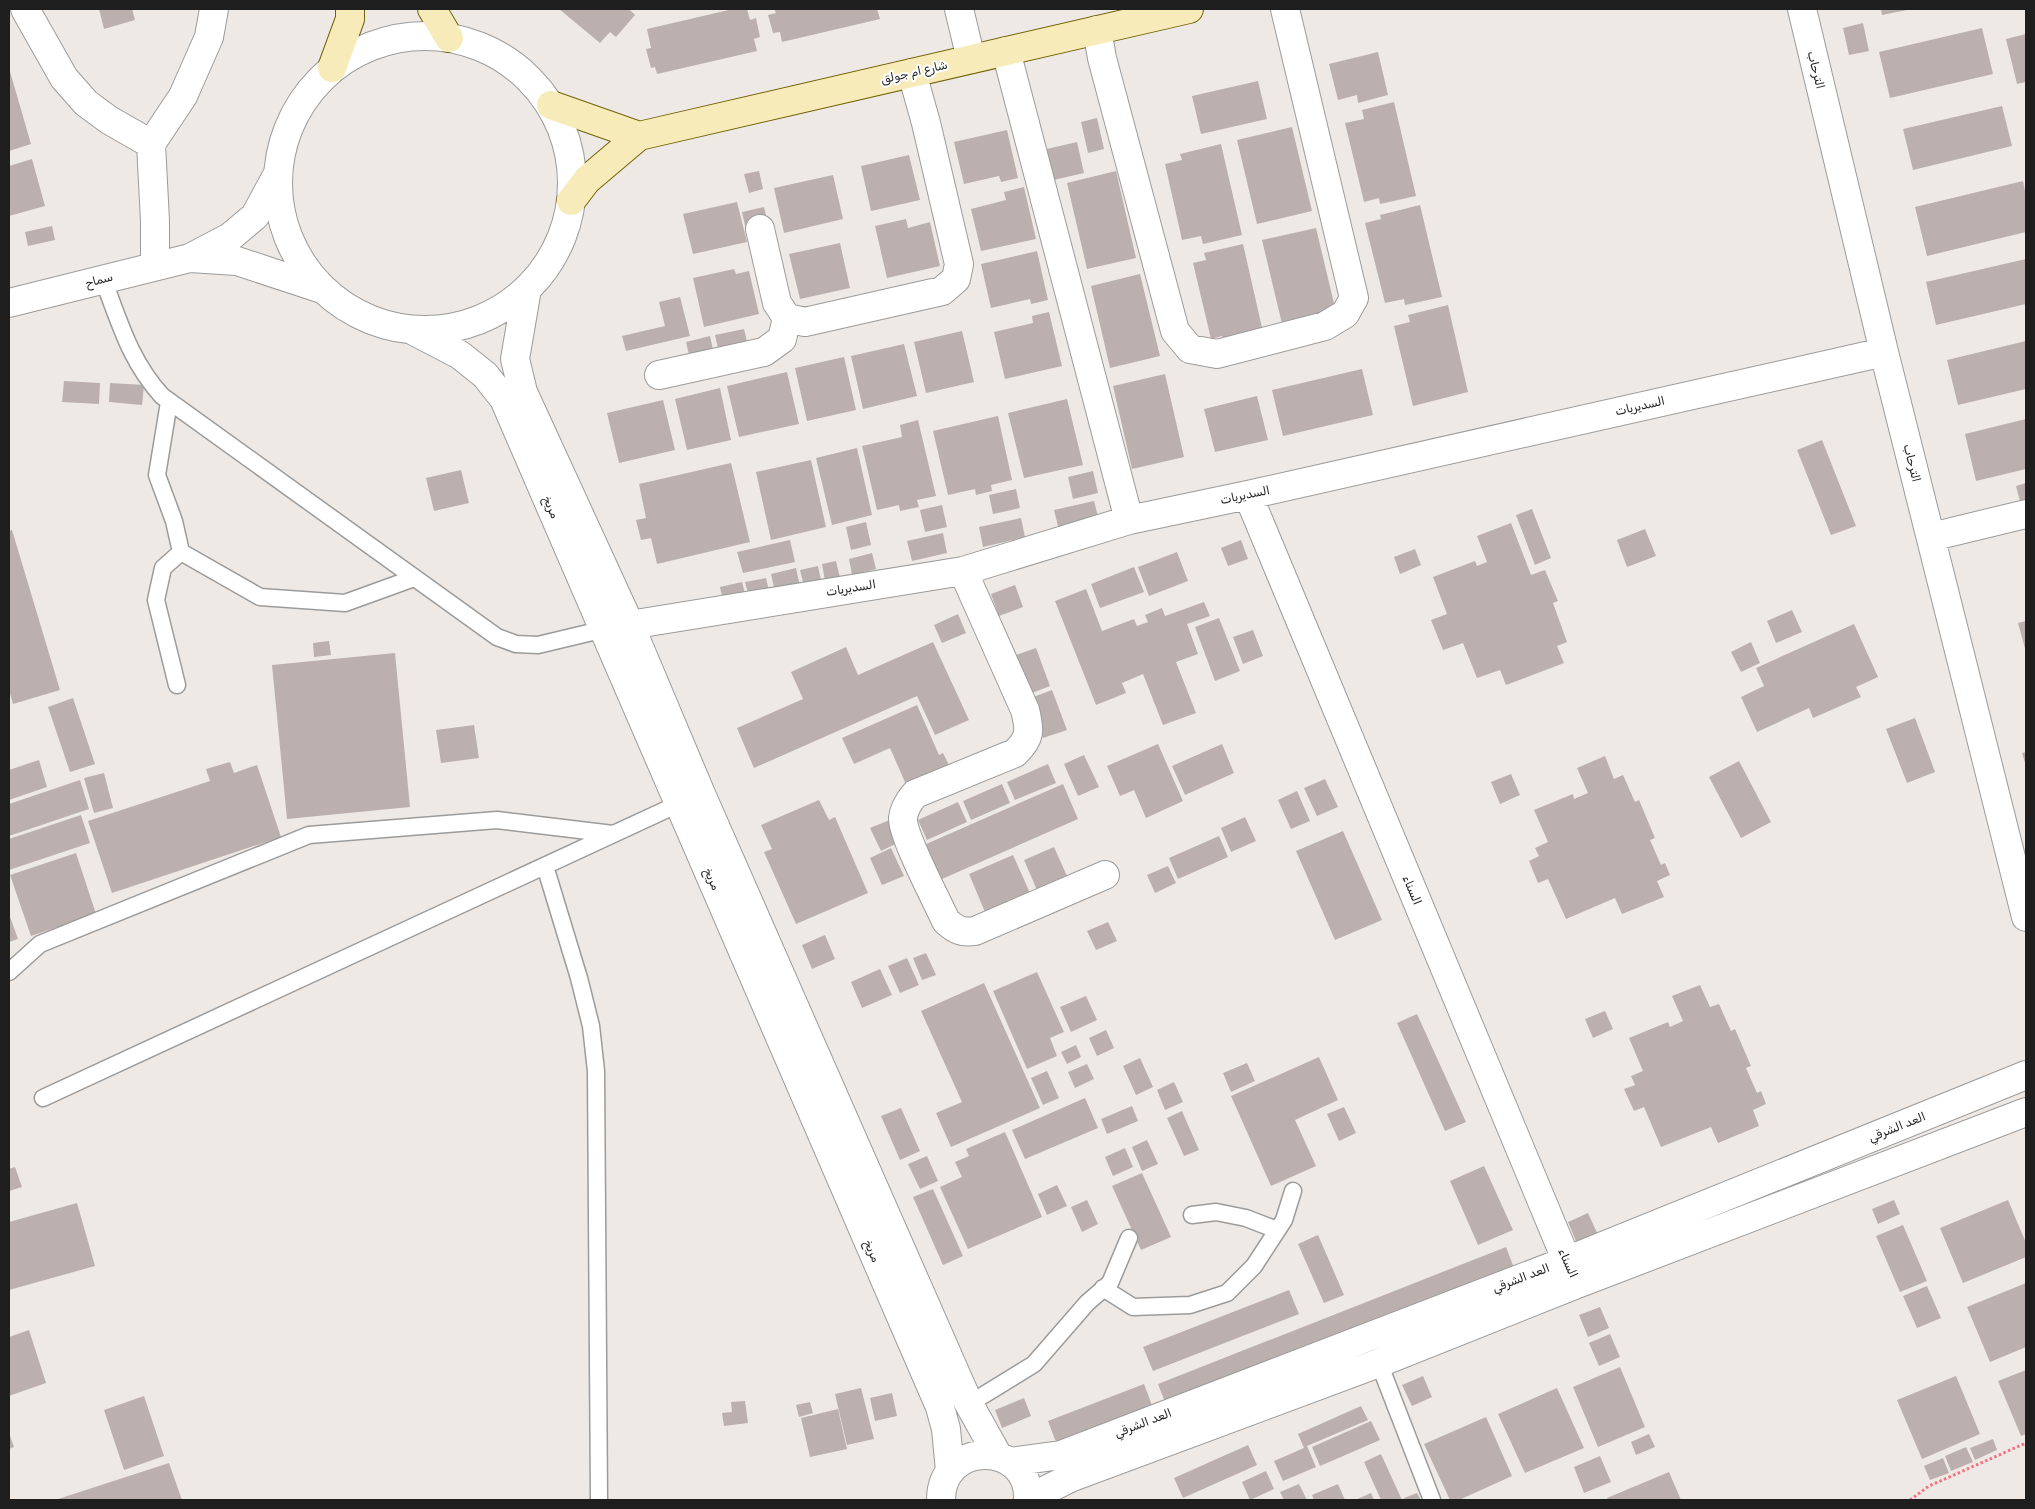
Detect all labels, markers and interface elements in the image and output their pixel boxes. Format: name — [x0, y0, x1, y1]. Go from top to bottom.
street label: الترحاب — [1804, 50, 1827, 91]
street label: شارع ام جولق — [879, 58, 949, 88]
street label: سماح — [84, 270, 115, 292]
street label: السديريات — [1614, 394, 1666, 419]
street label: الترحاب — [1900, 443, 1923, 484]
street label: السديريات — [1219, 483, 1271, 508]
street label: مريخ — [538, 494, 562, 522]
street label: السديريات — [825, 577, 877, 600]
street label: مريخ — [699, 866, 723, 893]
street label: السناء — [1400, 873, 1424, 907]
street label: العد الشرقي — [1866, 1109, 1928, 1147]
street label: مريخ — [859, 1238, 883, 1265]
street label: السناء — [1555, 1246, 1581, 1280]
street label: العد الشرقي — [1490, 1261, 1552, 1297]
street label: العد الشرقي — [1112, 1406, 1174, 1442]

